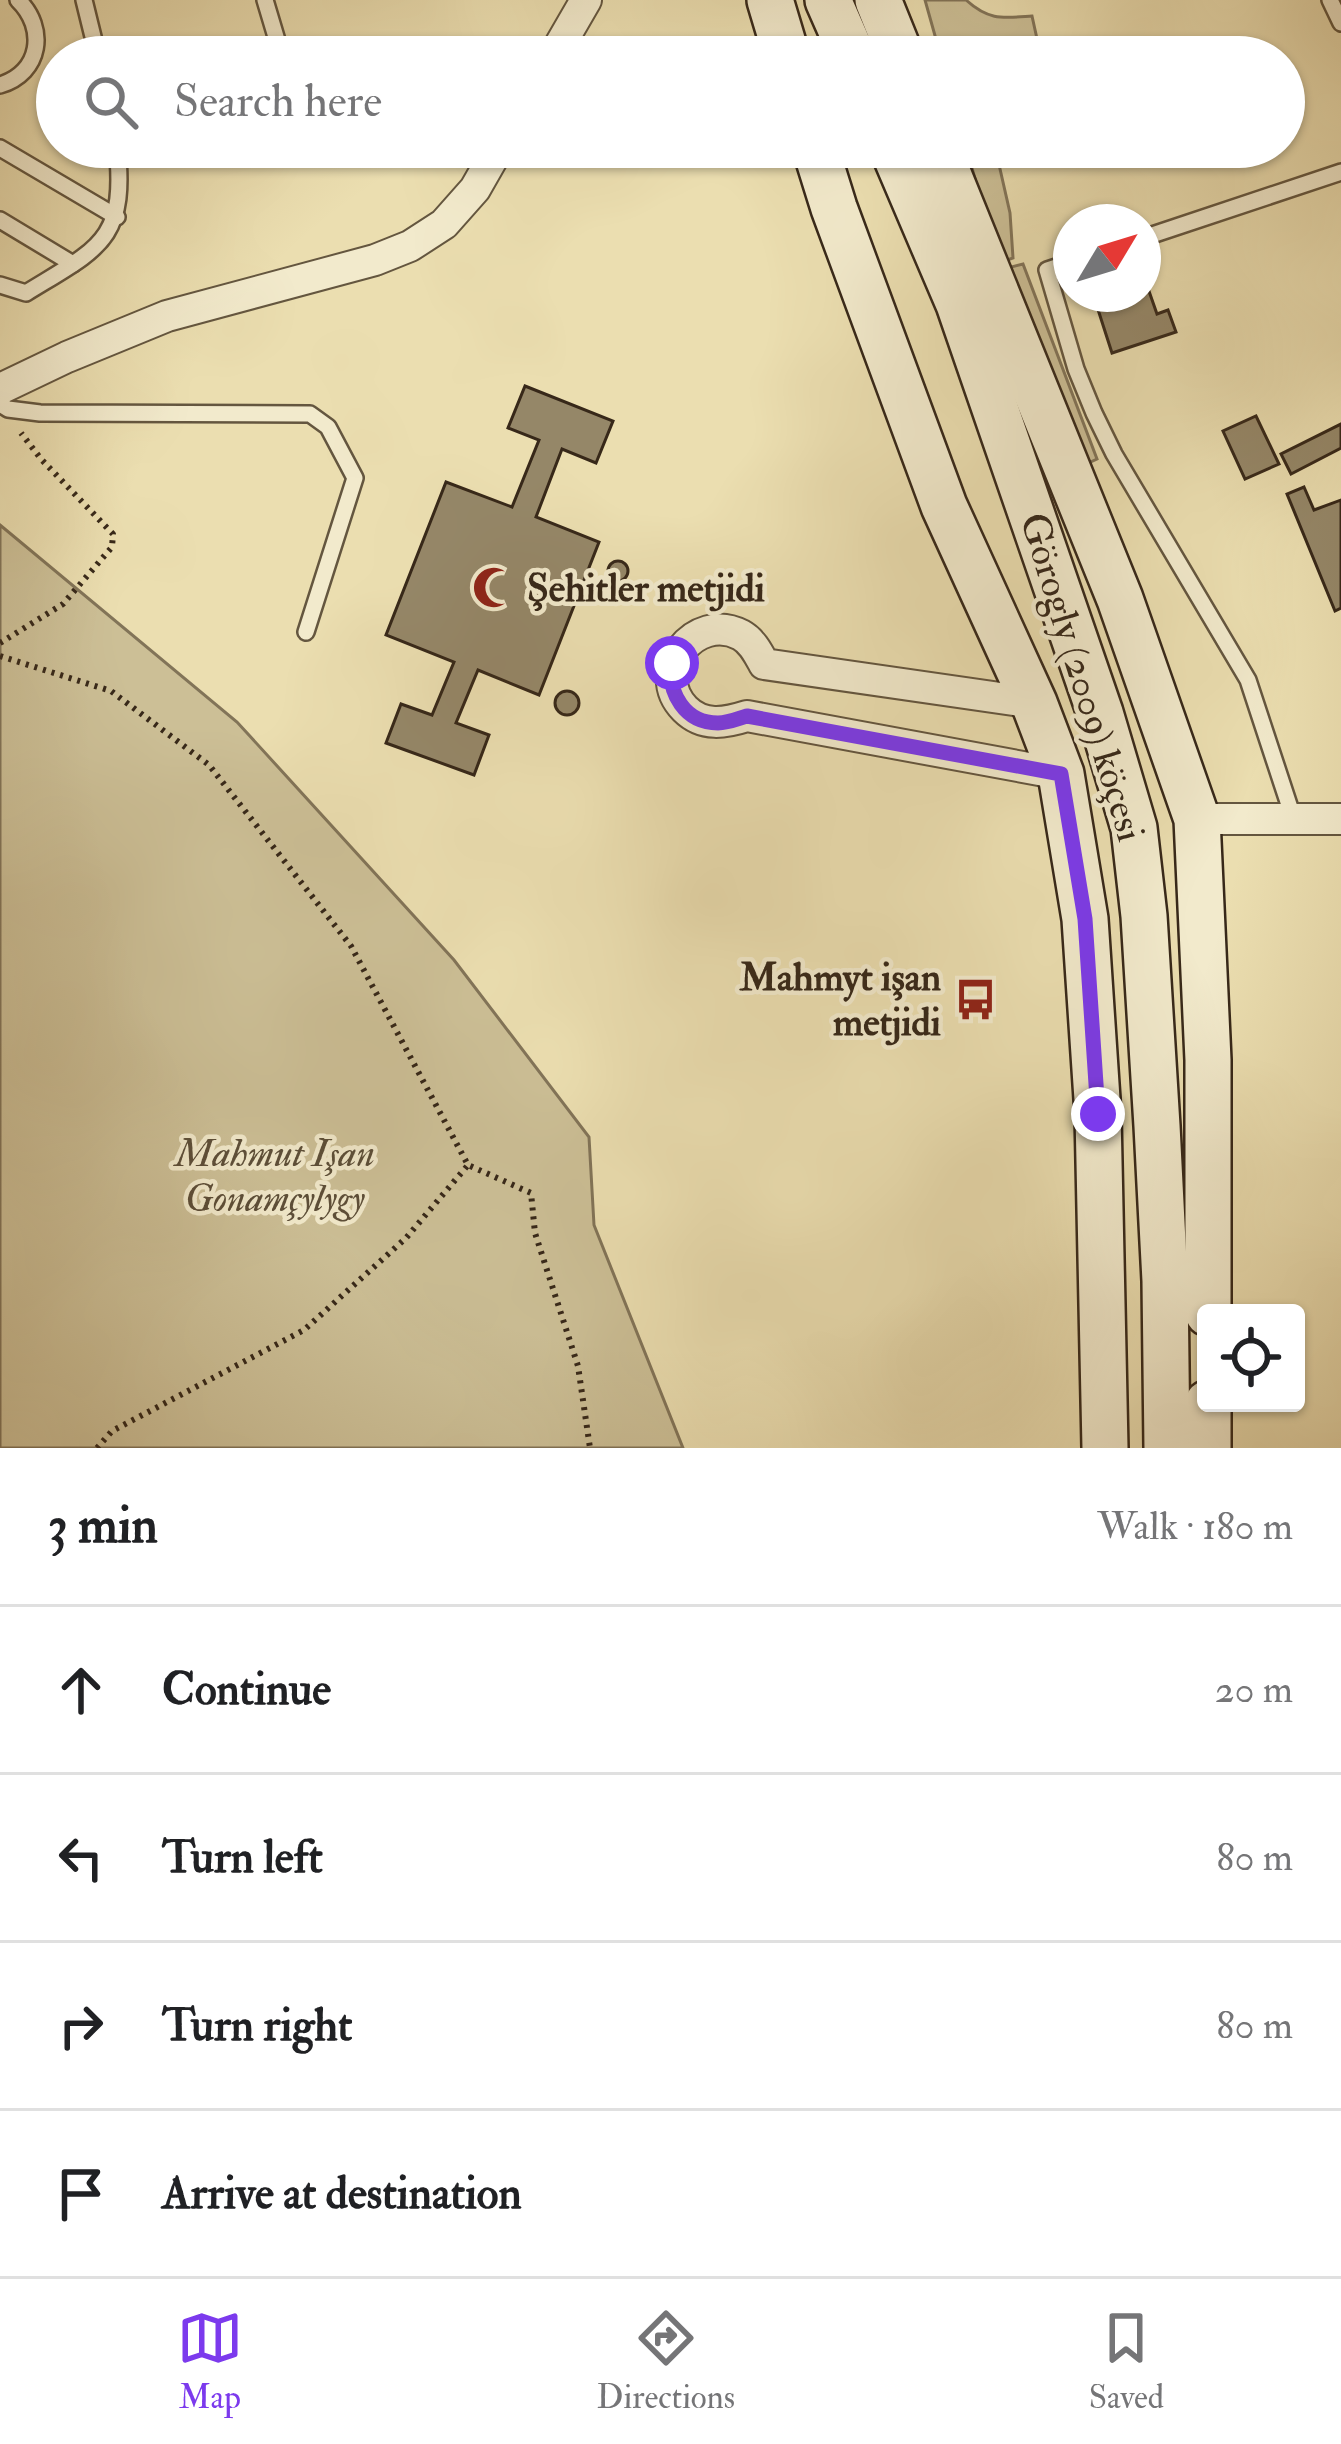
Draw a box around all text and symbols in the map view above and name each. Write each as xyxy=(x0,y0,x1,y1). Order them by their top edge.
search box xyxy=(36,36,1305,168)
icon: search xyxy=(78,69,144,135)
text: Search here xyxy=(174,74,382,130)
north arrow xyxy=(1053,204,1161,312)
street label: Görogly (2009) köçesi xyxy=(1009,507,1155,847)
place label: Şehitler metjidi xyxy=(527,564,766,613)
mosque icon: Şehitler metjidi xyxy=(470,565,516,611)
route start xyxy=(645,636,699,690)
place label: Mahmyt işan metjidi xyxy=(738,953,942,1047)
bus stop icon: Mahmyt işan metjidi xyxy=(952,976,998,1022)
route end xyxy=(1071,1087,1125,1141)
park label: Mahmut Işan Gonamçylygy xyxy=(173,1129,375,1223)
map controls xyxy=(1197,1304,1305,1412)
button: locate xyxy=(1197,1304,1305,1412)
text: 3 min xyxy=(48,1494,158,1558)
text: Walk · 180 m xyxy=(1097,1502,1293,1551)
icon: ahead xyxy=(48,1657,114,1723)
text: Continue xyxy=(162,1662,331,1718)
text: 20 m xyxy=(1215,1665,1293,1714)
icon: left xyxy=(48,1825,114,1891)
text: Turn left xyxy=(162,1830,323,1886)
text: 80 m xyxy=(1216,1833,1293,1882)
icon: right xyxy=(48,1993,114,2059)
text: Turn right xyxy=(162,1998,352,2054)
text: 80 m xyxy=(1216,2001,1293,2050)
icon: arrive xyxy=(48,2161,114,2227)
text: Arrive at destination xyxy=(162,2166,522,2222)
tab: Map xyxy=(177,2305,243,2418)
tab: Directions xyxy=(597,2305,735,2418)
tab: Saved xyxy=(1089,2305,1164,2418)

